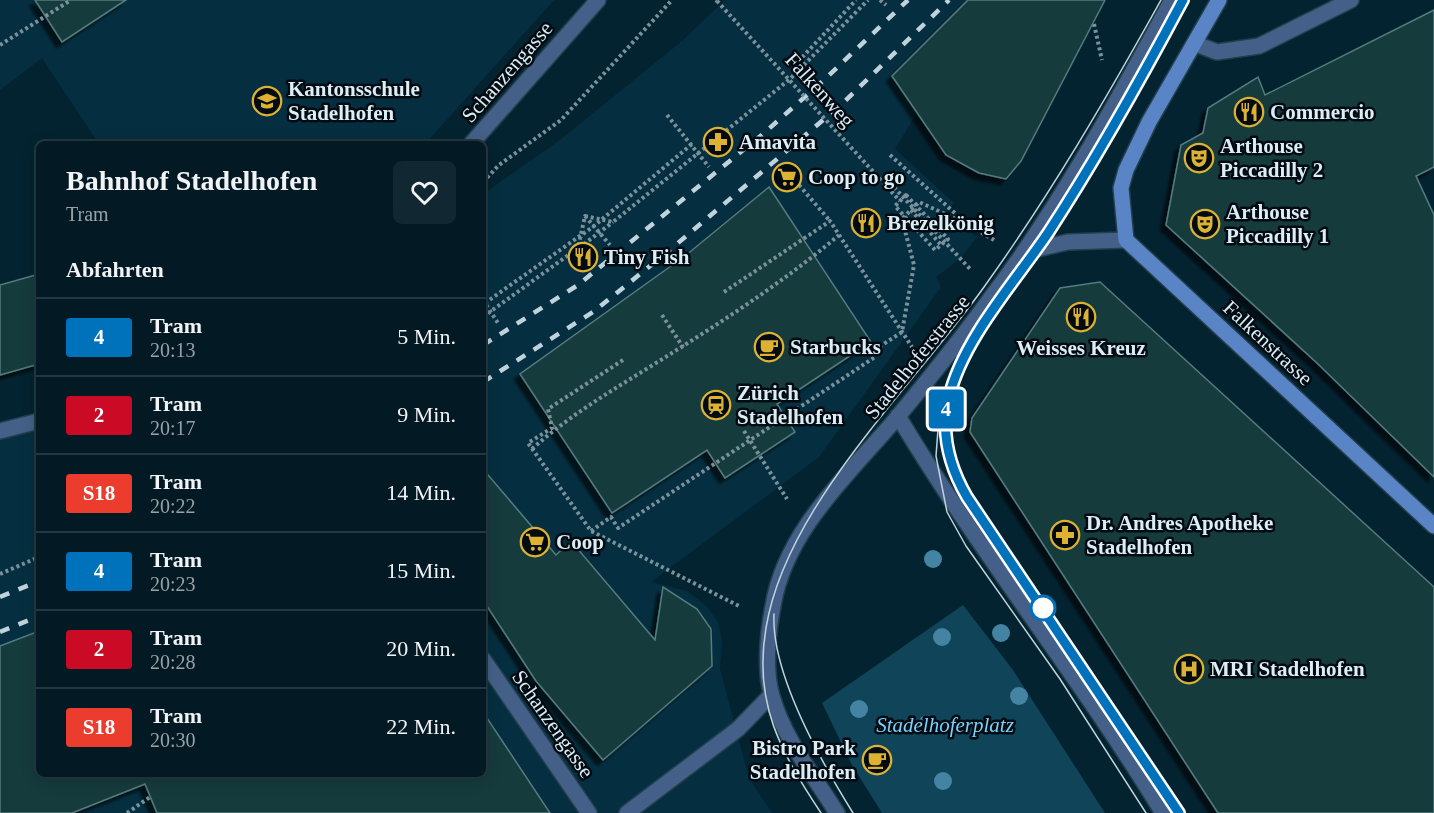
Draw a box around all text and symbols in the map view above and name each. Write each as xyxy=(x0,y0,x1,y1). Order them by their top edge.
street label: Schanzengasse xyxy=(457,17,557,127)
street label: Falkenweg xyxy=(780,48,860,133)
place label: Kantonsschule Stadelhofen xyxy=(288,77,420,125)
school or university icon: Kantonsschule Stadelhofen xyxy=(251,85,283,117)
restaurant icon: Commercio xyxy=(1233,96,1265,128)
place label: Commercio xyxy=(1270,100,1375,124)
pharmacy icon: Amavita xyxy=(702,126,734,158)
place label: Amavita xyxy=(739,130,816,154)
place label: Arthouse Piccadilly 2 xyxy=(1220,134,1323,182)
theatre icon: Arthouse Piccadilly 2 xyxy=(1183,142,1215,174)
button: heart xyxy=(393,161,456,224)
supermarket icon: Coop to go xyxy=(771,161,803,193)
text: Bahnhof Stadelhofen xyxy=(66,165,317,196)
place label: Coop to go xyxy=(808,165,905,189)
place label: Arthouse Piccadilly 1 xyxy=(1226,200,1329,248)
text: Tram xyxy=(66,203,109,225)
restaurant icon: Brezelkönig xyxy=(850,207,882,239)
theatre icon: Arthouse Piccadilly 1 xyxy=(1189,208,1221,240)
place label: Brezelkönig xyxy=(887,211,994,235)
restaurant icon: Tiny Fish xyxy=(567,241,599,273)
place label: Tiny Fish xyxy=(604,245,690,269)
text: Abfahrten xyxy=(66,257,164,282)
street label: Stadelhoferstrasse xyxy=(860,290,974,424)
street label: Falkenstrasse xyxy=(1218,296,1318,390)
restaurant icon: Weisses Kreuz xyxy=(1065,301,1097,333)
text: Tram xyxy=(150,313,202,338)
text: 5 Min. xyxy=(397,324,456,349)
text: 4 xyxy=(94,325,104,349)
cafe icon: Starbucks xyxy=(753,331,785,363)
place label: Starbucks xyxy=(790,335,881,359)
place label: Weisses Kreuz xyxy=(1016,336,1146,360)
text: 20:13 xyxy=(150,339,196,361)
place label: Zürich Stadelhofen xyxy=(737,381,844,429)
station icon: Zürich Stadelhofen xyxy=(700,389,732,421)
line badge: 4 xyxy=(926,390,966,428)
text: Tram xyxy=(150,391,202,416)
text: 4 xyxy=(941,397,951,421)
text: 9 Min. xyxy=(397,402,456,427)
text: 2 xyxy=(94,403,104,427)
text: 20:17 xyxy=(150,417,196,439)
text: Tram xyxy=(150,469,202,494)
text: 14 Min. xyxy=(386,480,456,505)
text: S18 xyxy=(83,481,115,505)
text: 20:22 xyxy=(150,495,196,517)
place label: Dr. Andres Apotheke Stadelhofen xyxy=(1086,511,1273,559)
pharmacy icon: Dr. Andres Apotheke Stadelhofen xyxy=(1049,519,1081,551)
supermarket icon: Coop xyxy=(519,526,551,558)
place label: Coop xyxy=(556,530,604,554)
text: Tram xyxy=(150,547,202,572)
text: 15 Min. xyxy=(386,558,456,583)
text: 4 xyxy=(94,559,104,583)
text: 20:23 xyxy=(150,573,196,595)
unlabelled marker xyxy=(1030,595,1056,621)
text: Tram xyxy=(150,625,202,650)
text: 20 Min. xyxy=(386,636,456,661)
text: 2 xyxy=(94,637,104,661)
text: 20:28 xyxy=(150,651,196,673)
hospital icon: MRI Stadelhofen xyxy=(1173,653,1205,685)
place label: MRI Stadelhofen xyxy=(1210,657,1365,681)
street label: Schanzengasse xyxy=(507,666,599,782)
text: Tram xyxy=(150,703,202,728)
park label: Stadelhoferplatz xyxy=(876,713,1014,737)
text: 22 Min. xyxy=(386,714,456,739)
text: S18 xyxy=(83,715,115,739)
text: 20:30 xyxy=(150,729,196,751)
place label: Bistro Park Stadelhofen xyxy=(750,736,856,784)
cafe icon: Bistro Park Stadelhofen xyxy=(861,744,893,776)

